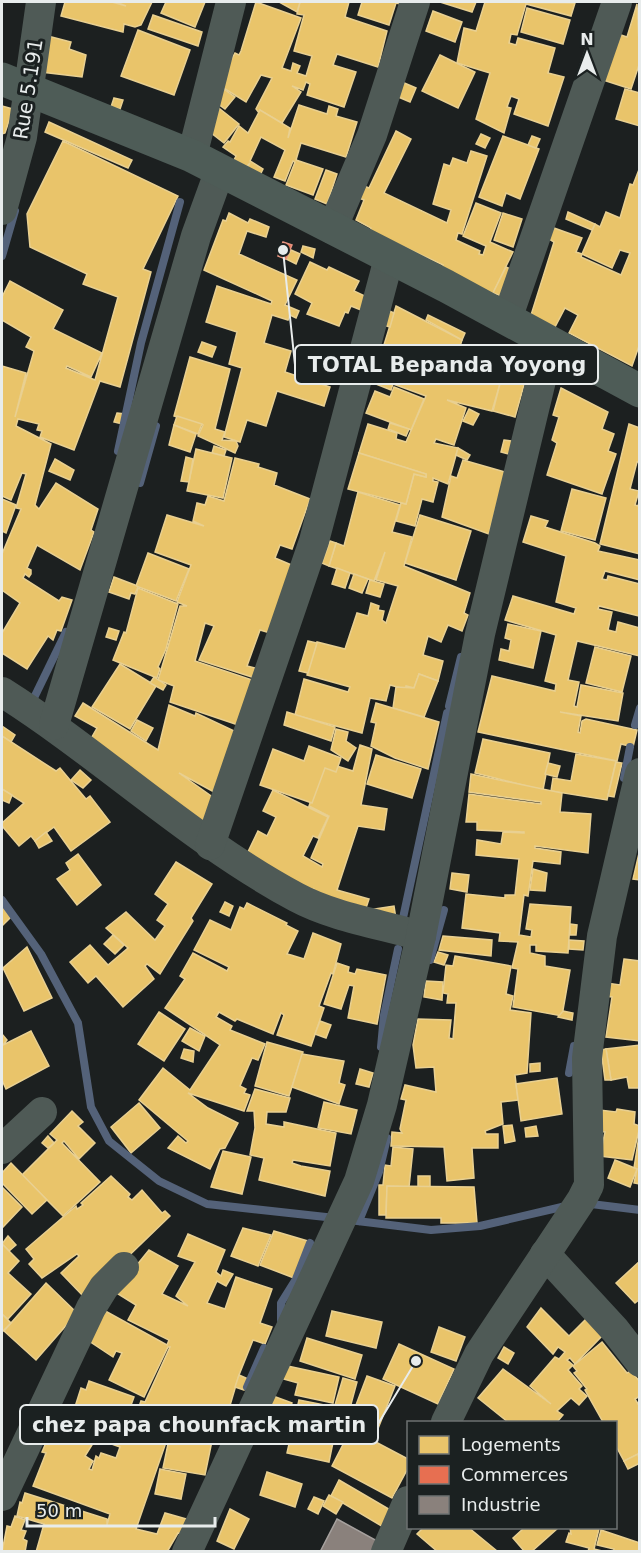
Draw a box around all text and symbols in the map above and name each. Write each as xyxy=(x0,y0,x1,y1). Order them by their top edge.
north arrow xyxy=(557,24,617,84)
text: N xyxy=(580,30,594,49)
street label: Rue 5.191 xyxy=(8,37,48,141)
callout: TOTAL Bepanda Yoyong xyxy=(295,345,598,384)
text: TOTAL Bepanda Yoyong xyxy=(308,353,586,377)
callout: chez papa chounfack martin xyxy=(20,1405,378,1444)
text: chez papa chounfack martin xyxy=(32,1413,366,1437)
legend xyxy=(407,1421,617,1529)
text: Logements xyxy=(461,1434,561,1455)
text: Commerces xyxy=(461,1464,568,1485)
scale bar xyxy=(27,1490,214,1528)
text: Industrie xyxy=(461,1494,540,1515)
text: 50 m xyxy=(36,1500,82,1521)

